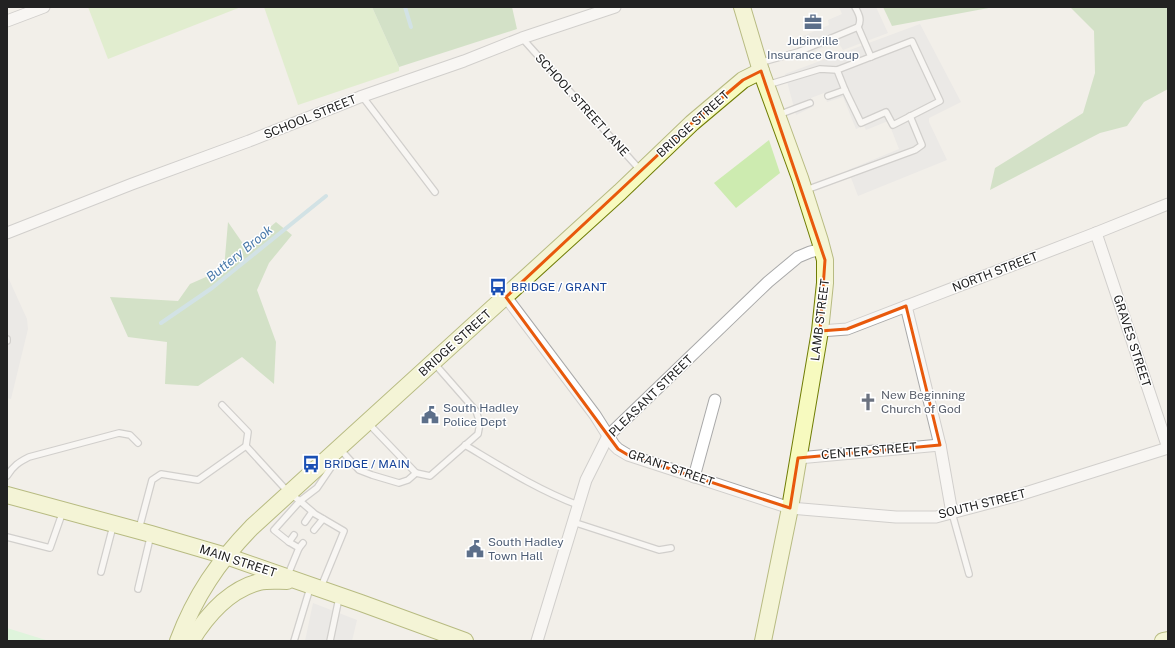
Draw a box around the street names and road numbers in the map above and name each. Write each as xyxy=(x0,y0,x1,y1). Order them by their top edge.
street label: SCHOOL STREET LANE xyxy=(532,51,632,159)
street label: BRIDGE STREET xyxy=(654,88,732,160)
street label: SCHOOL STREET xyxy=(262,92,358,142)
street label: NORTH STREET xyxy=(950,249,1040,295)
street label: LAMB STREET xyxy=(808,278,832,362)
street label: GRAVES STREET xyxy=(1111,293,1153,389)
street label: BRIDGE STREET xyxy=(416,307,494,379)
street label: PLEASANT STREET xyxy=(606,352,696,440)
street label: CENTER STREET xyxy=(821,440,917,462)
street label: GRANT STREET xyxy=(626,447,716,489)
street label: SOUTH STREET xyxy=(937,486,1027,522)
street label: MAIN STREET xyxy=(198,542,278,580)

